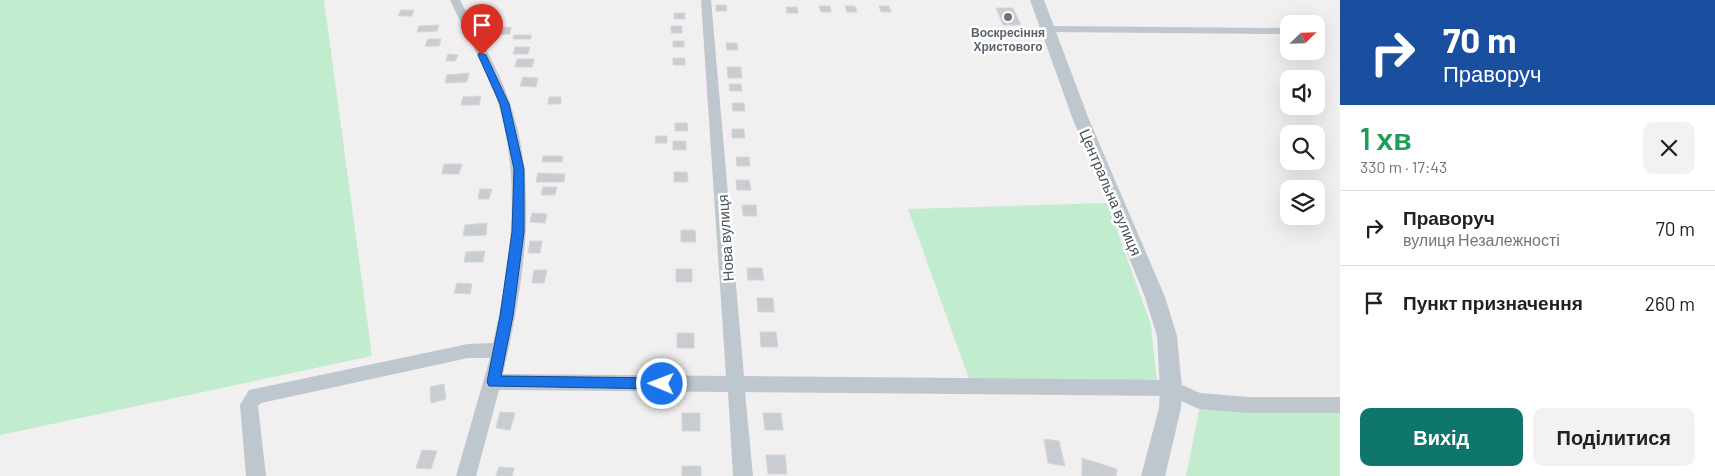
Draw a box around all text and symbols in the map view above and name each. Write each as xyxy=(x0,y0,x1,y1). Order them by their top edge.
pin xyxy=(461,4,503,55)
icon: arrive xyxy=(468,11,496,39)
marker: Воскресіння Христового xyxy=(1002,11,1014,23)
north arrow xyxy=(1280,15,1325,60)
map controls xyxy=(1280,15,1325,225)
text: 70 m xyxy=(1443,18,1517,60)
icon: right xyxy=(1360,20,1425,85)
place label: Воскресіння Христового xyxy=(971,25,1045,54)
text: Праворуч xyxy=(1443,60,1541,86)
button: sound xyxy=(1280,70,1325,115)
text: 1 хв xyxy=(1360,120,1412,156)
button: close xyxy=(1643,122,1695,174)
button: search xyxy=(1280,125,1325,170)
street label: Центральна вулиця xyxy=(1076,126,1146,258)
text: 330 m · 17:43 xyxy=(1360,157,1447,176)
button: layers xyxy=(1280,180,1325,225)
street label: Нова вулиця xyxy=(713,194,737,282)
text: Праворуч xyxy=(1403,206,1495,229)
icon: right xyxy=(1360,214,1388,242)
text: 70 m xyxy=(1656,217,1695,240)
text: вулиця Незалежності xyxy=(1403,230,1560,249)
icon: arrive xyxy=(1360,289,1388,317)
text: Пункт призначення xyxy=(1403,291,1583,314)
text: 260 m xyxy=(1645,292,1695,315)
position arrow xyxy=(635,357,687,409)
button: Вихід xyxy=(1360,408,1523,466)
button: Поділитися xyxy=(1533,408,1695,466)

